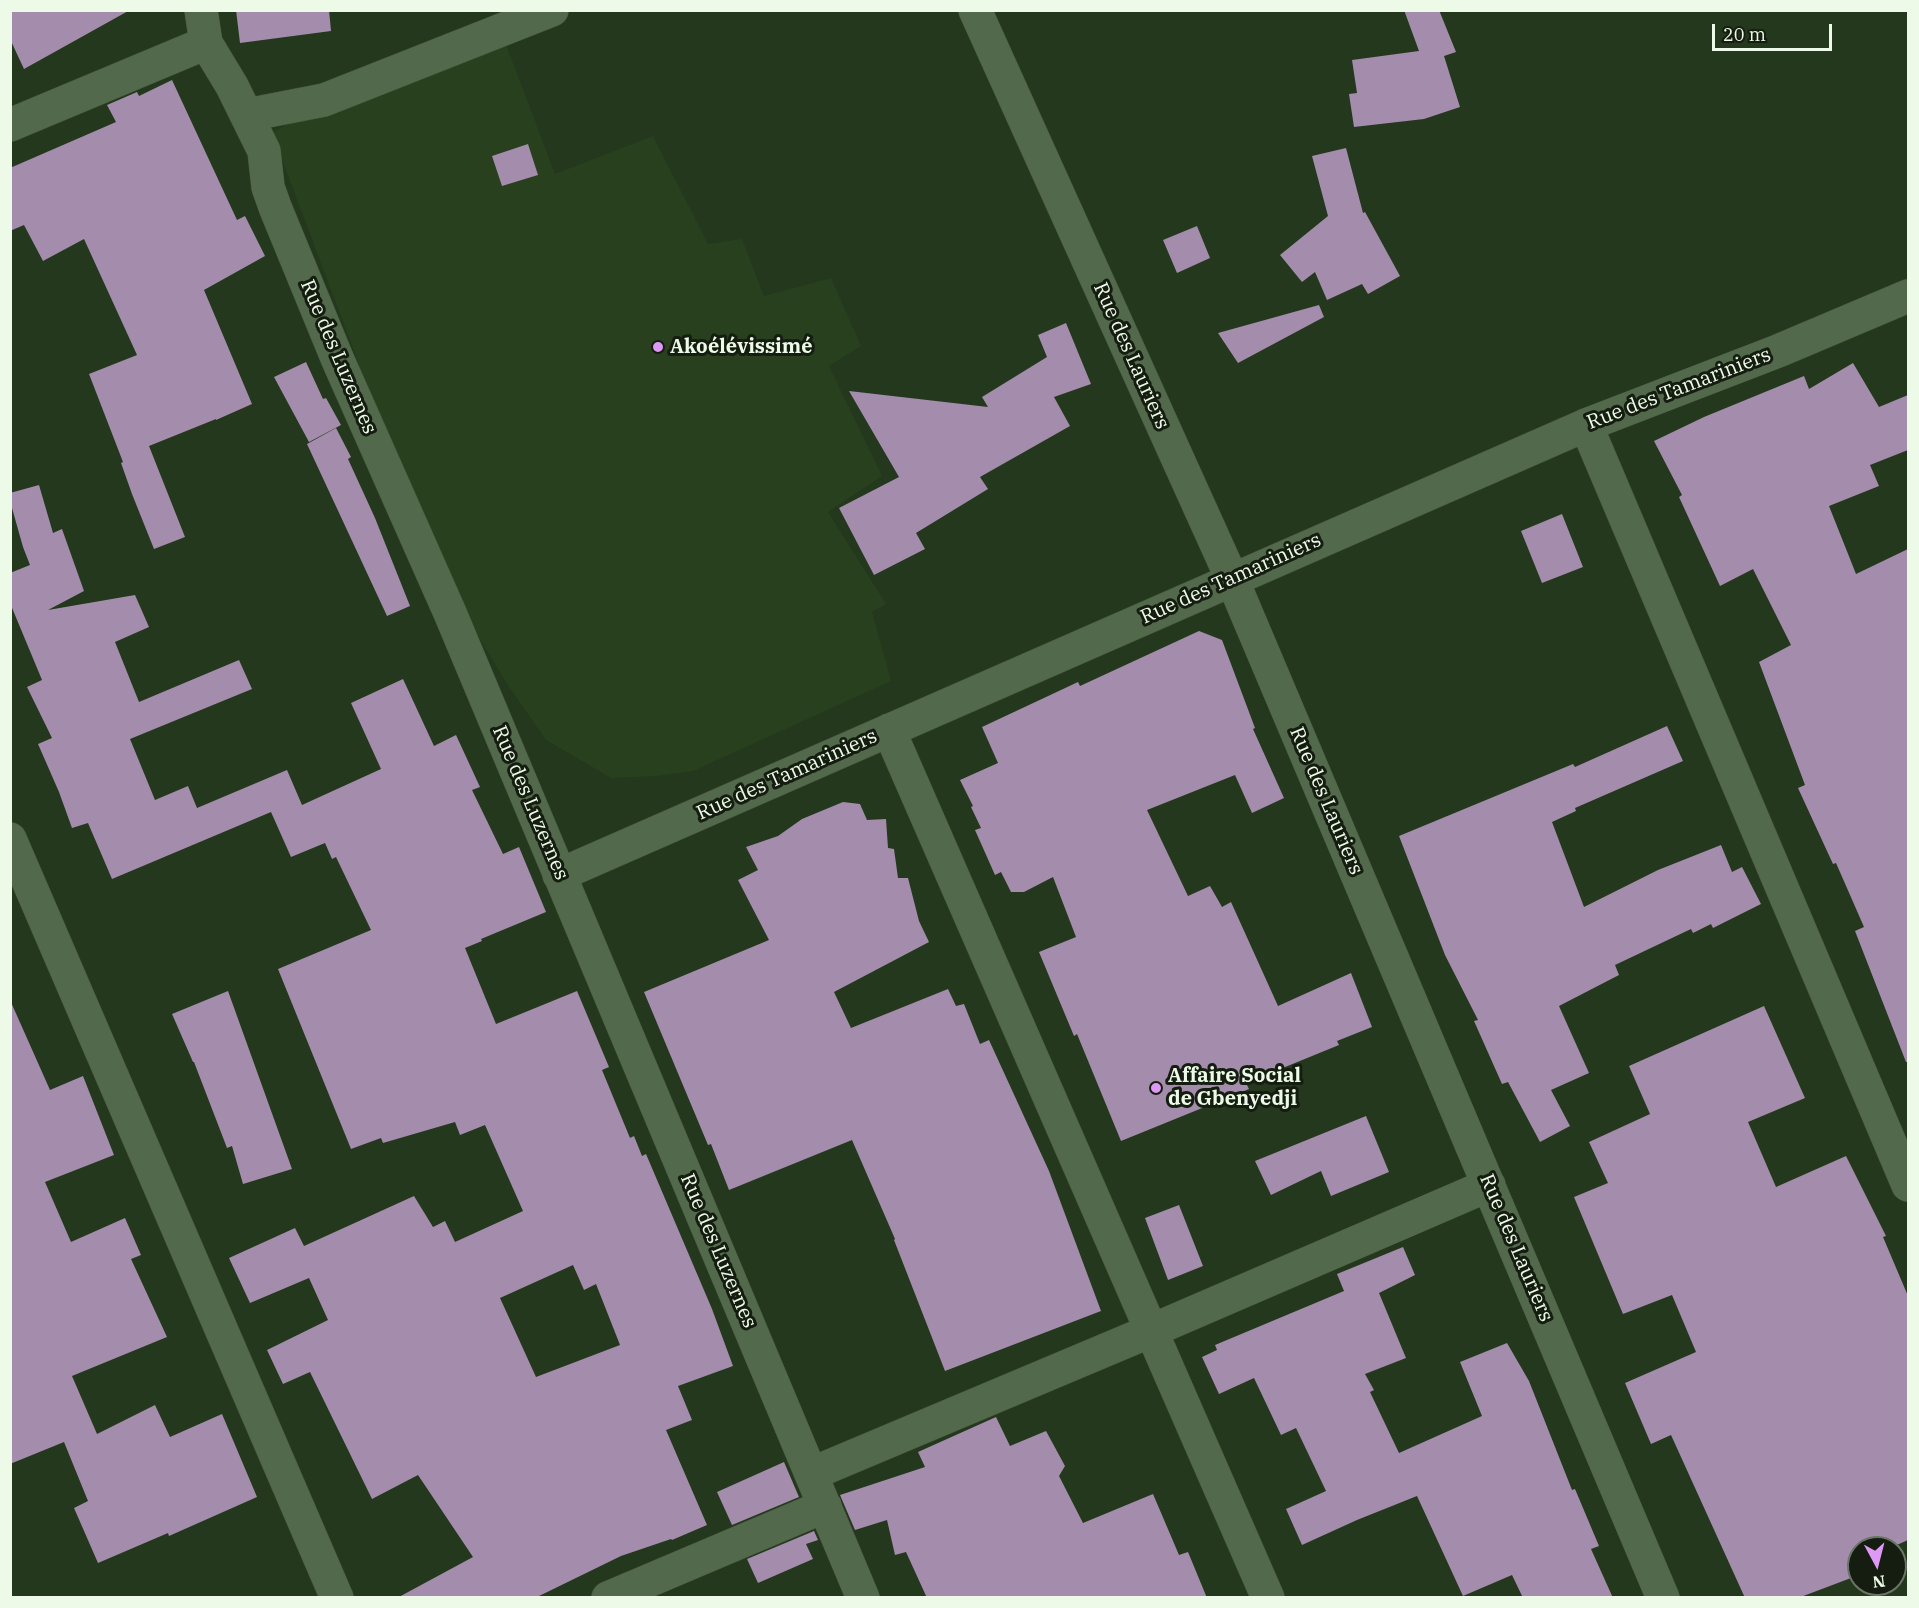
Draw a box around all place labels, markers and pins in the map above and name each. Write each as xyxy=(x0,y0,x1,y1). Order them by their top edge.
place label: Akoélévissimé xyxy=(670,335,812,359)
marker: Akoélévissimé xyxy=(651,340,665,354)
place label: Affaire Social de Gbenyedji xyxy=(1168,1064,1301,1111)
marker: Affaire Social de Gbenyedji xyxy=(1149,1081,1163,1095)

